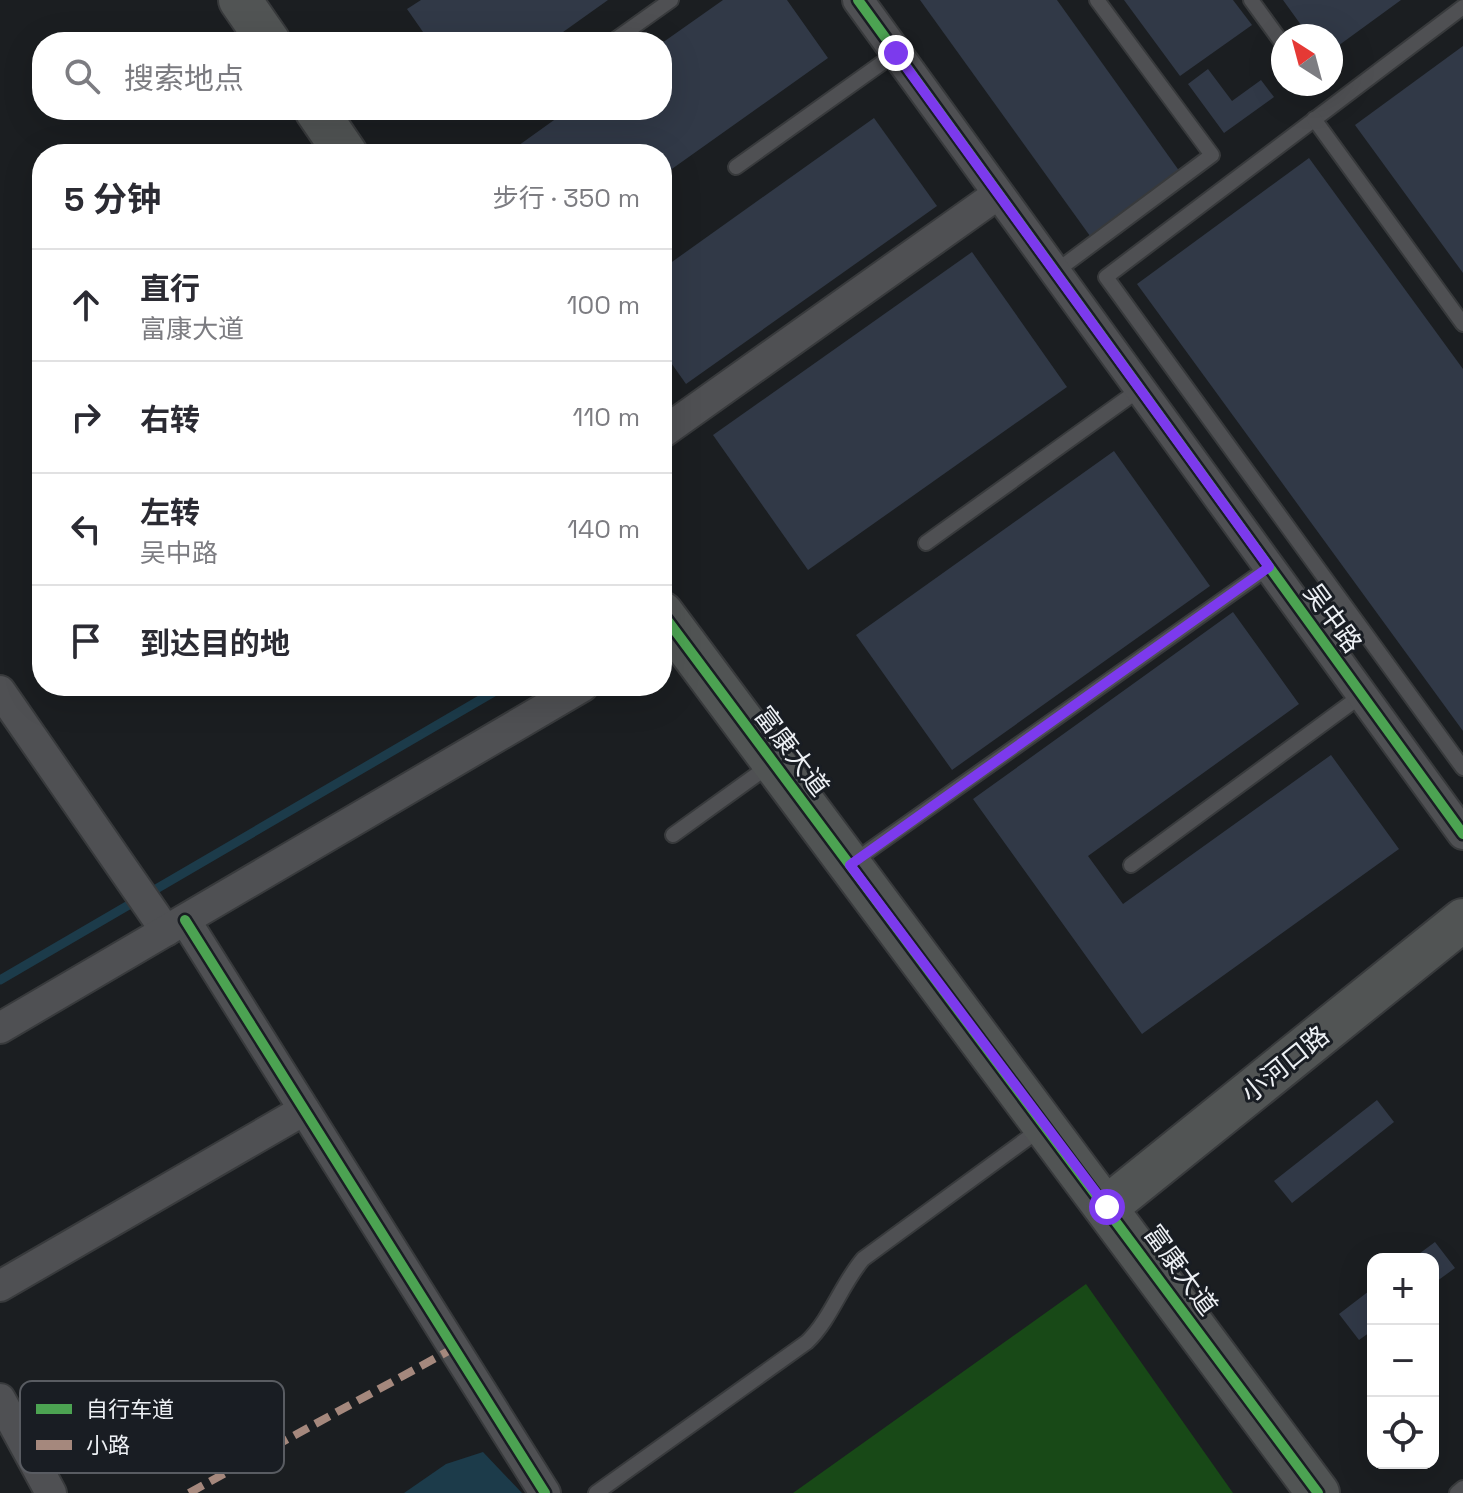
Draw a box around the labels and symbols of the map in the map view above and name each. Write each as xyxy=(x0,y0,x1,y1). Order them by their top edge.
north arrow xyxy=(1271,24,1343,96)
route end xyxy=(878,35,914,71)
street label: 吴中路 xyxy=(1296,576,1370,660)
street label: 富康大道 xyxy=(747,699,837,803)
street label: 小河口路 xyxy=(1234,1018,1336,1110)
route start xyxy=(1089,1189,1125,1225)
street label: 富康大道 xyxy=(1137,1218,1225,1322)
legend xyxy=(20,1381,284,1473)
text: 自行车道 xyxy=(86,1395,174,1423)
text: 小路 xyxy=(86,1431,130,1459)

